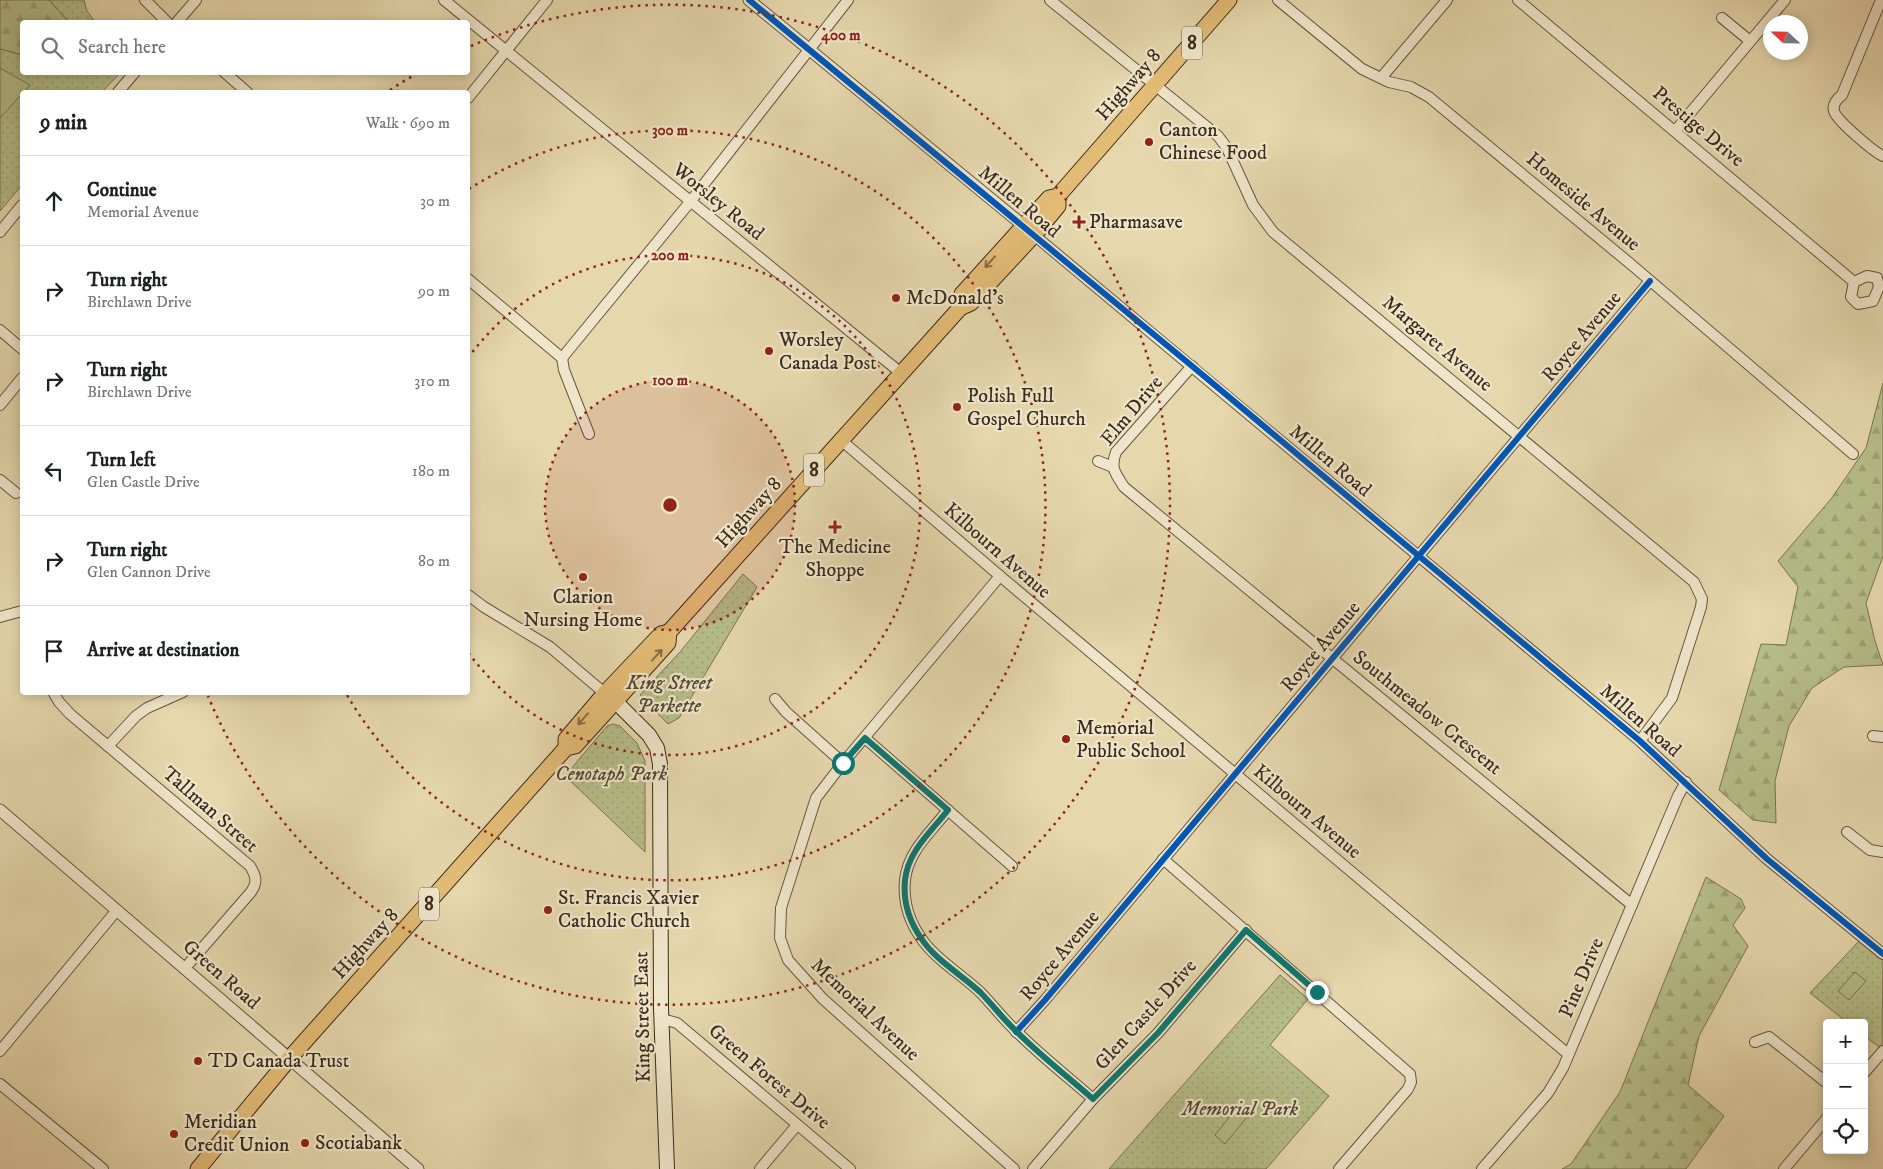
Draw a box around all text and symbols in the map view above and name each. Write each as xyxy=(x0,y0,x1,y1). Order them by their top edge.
north arrow xyxy=(1763,15,1808,60)
search box xyxy=(20,20,470,75)
text: 400 m xyxy=(820,26,861,45)
road number: 8 xyxy=(1182,26,1202,59)
icon: search xyxy=(38,34,66,62)
text: Search here xyxy=(78,36,166,59)
street label: Highway 8 xyxy=(1091,44,1167,126)
street label: Prestige Drive xyxy=(1647,81,1749,173)
text: 9 min xyxy=(40,110,87,136)
text: Walk · 690 m xyxy=(366,113,450,133)
place label: Canton Chinese Food xyxy=(1159,118,1267,166)
text: 300 m xyxy=(652,121,689,140)
marker: Canton Chinese Food xyxy=(1143,136,1155,148)
street label: Homeside Avenue xyxy=(1521,147,1645,257)
street label: Worsley Road xyxy=(666,157,769,247)
street label: Millen Road xyxy=(973,160,1065,244)
text: Continue xyxy=(87,179,157,202)
icon: ahead xyxy=(40,187,68,215)
text: 30 m xyxy=(420,191,450,211)
text: Memorial Avenue xyxy=(87,202,199,222)
place label: Pharmasave xyxy=(1089,210,1183,235)
marker: Pharmasave xyxy=(1073,216,1085,228)
text: 200 m xyxy=(651,246,690,265)
one-way arrow xyxy=(984,255,996,268)
text: Turn right xyxy=(87,269,167,292)
icon: right xyxy=(40,277,68,305)
text: 90 m xyxy=(418,281,450,301)
place label: McDonald's xyxy=(906,286,1004,311)
street label: Royce Avenue xyxy=(1537,286,1627,388)
street label: Margaret Avenue xyxy=(1377,291,1497,397)
text: Birchlawn Drive xyxy=(87,292,192,312)
marker: McDonald's xyxy=(890,292,902,304)
place label: Worsley Canada Post xyxy=(778,328,877,376)
marker: Worsley Canada Post xyxy=(763,345,775,357)
text: Turn right xyxy=(87,359,167,382)
icon: right xyxy=(40,367,68,395)
text: 310 m xyxy=(414,371,450,391)
text: 100 m xyxy=(652,371,689,390)
street label: Elm Drive xyxy=(1095,371,1169,451)
text: Birchlawn Drive xyxy=(87,382,192,402)
place label: Polish Full Gospel Church xyxy=(967,384,1086,432)
marker: Polish Full Gospel Church xyxy=(951,401,963,413)
street label: Millen Road xyxy=(1284,419,1376,503)
text: Turn left xyxy=(87,449,156,472)
road number: 8 xyxy=(804,454,824,486)
icon: left xyxy=(40,457,68,485)
text: 180 m xyxy=(412,461,450,481)
text: Glen Castle Drive xyxy=(87,472,200,492)
street label: Highway 8 xyxy=(711,472,787,554)
centre of rings xyxy=(661,496,679,514)
street label: Kilbourn Avenue xyxy=(938,498,1056,604)
marker: The Medicine Shoppe xyxy=(829,521,841,533)
place label: The Medicine Shoppe xyxy=(779,535,891,583)
text: Turn right xyxy=(87,539,167,562)
icon: right xyxy=(40,547,68,575)
text: 80 m xyxy=(418,551,450,571)
text: Glen Cannon Drive xyxy=(87,562,211,582)
marker: Clarion Nursing Home xyxy=(577,571,589,583)
place label: Clarion Nursing Home xyxy=(524,585,642,633)
street label: Royce Avenue xyxy=(1276,596,1366,698)
icon: arrive xyxy=(40,637,68,665)
text: Arrive at destination xyxy=(87,639,239,662)
street label: Southmeadow Crescent xyxy=(1347,645,1507,781)
one-way arrow xyxy=(651,649,662,662)
park label: King Street Parkette xyxy=(625,671,714,719)
street label: Millen Road xyxy=(1594,679,1686,763)
one-way arrow xyxy=(578,712,589,725)
place label: Memorial Public School xyxy=(1076,716,1186,764)
marker: Memorial Public School xyxy=(1060,733,1072,745)
route start xyxy=(832,752,855,775)
street label: Kilbourn Avenue xyxy=(1248,759,1366,865)
street label: Tallman Street xyxy=(157,761,263,859)
park label: Cenotaph Park xyxy=(555,762,668,787)
place label: St. Francis Xavier Catholic Church xyxy=(558,886,699,934)
road number: 8 xyxy=(419,888,439,921)
street label: Highway 8 xyxy=(328,903,404,985)
marker: St. Francis Xavier Catholic Church xyxy=(542,904,554,916)
street label: Royce Avenue xyxy=(1015,905,1105,1007)
street label: Pine Drive xyxy=(1554,934,1610,1022)
street label: Green Road xyxy=(177,935,265,1015)
street label: King Street East xyxy=(629,951,657,1083)
street label: Memorial Avenue xyxy=(805,953,925,1067)
street label: Glen Castle Drive xyxy=(1090,954,1202,1076)
route end xyxy=(1306,981,1329,1004)
street label: Green Forest Drive xyxy=(703,1019,835,1135)
map controls xyxy=(1823,1019,1868,1154)
button: + xyxy=(1823,1019,1868,1064)
place label: TD Canada Trust xyxy=(208,1049,349,1074)
marker: TD Canada Trust xyxy=(192,1055,204,1067)
button: − xyxy=(1823,1064,1868,1109)
park label: Memorial Park xyxy=(1180,1097,1299,1122)
button: locate xyxy=(1823,1109,1868,1154)
place label: Meridian Credit Union xyxy=(184,1110,290,1158)
marker: Meridian Credit Union xyxy=(168,1128,180,1140)
place label: Scotiabank xyxy=(315,1131,402,1156)
marker: Scotiabank xyxy=(299,1137,311,1149)

